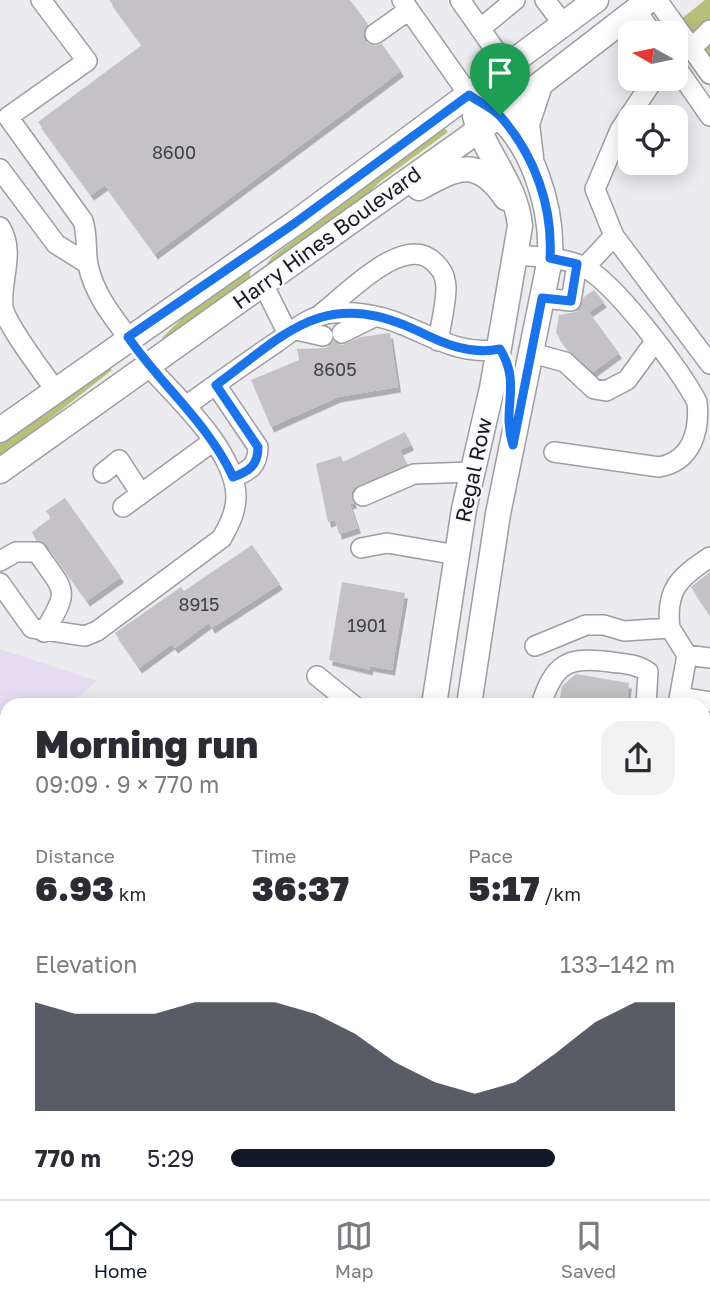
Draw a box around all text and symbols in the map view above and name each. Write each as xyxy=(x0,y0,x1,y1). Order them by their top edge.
north arrow xyxy=(618,21,688,91)
map controls xyxy=(618,21,688,175)
pin xyxy=(470,43,530,115)
icon: arrive xyxy=(481,54,519,92)
button: locate xyxy=(618,105,688,175)
house number: 8600 xyxy=(152,141,196,163)
street label: Harry Hines Boulevard xyxy=(227,160,426,314)
house number: 8605 xyxy=(313,358,357,380)
street label: Regal Row xyxy=(449,415,497,525)
house number: 8915 xyxy=(178,593,220,615)
house number: 1901 xyxy=(347,614,387,636)
text: Morning run xyxy=(35,721,258,766)
button: share xyxy=(601,721,675,795)
text: 09:09 · 9 × 770 m xyxy=(35,770,219,798)
text: Distance xyxy=(35,844,115,867)
text: Time xyxy=(252,844,296,867)
text: Pace xyxy=(468,844,513,867)
text: 6.93 xyxy=(35,867,114,909)
text: 36:37 xyxy=(252,867,349,909)
text: 5:17 xyxy=(468,867,540,909)
text: km xyxy=(114,882,146,905)
text: /km xyxy=(540,882,581,905)
text: Elevation xyxy=(35,950,137,978)
text: 133–142 m xyxy=(560,950,675,978)
text: 770 m xyxy=(35,1144,101,1172)
text: 5:29 xyxy=(147,1144,195,1172)
tab: Home xyxy=(94,1217,147,1282)
tab: Map xyxy=(335,1217,373,1282)
tab: Saved xyxy=(561,1217,616,1282)

